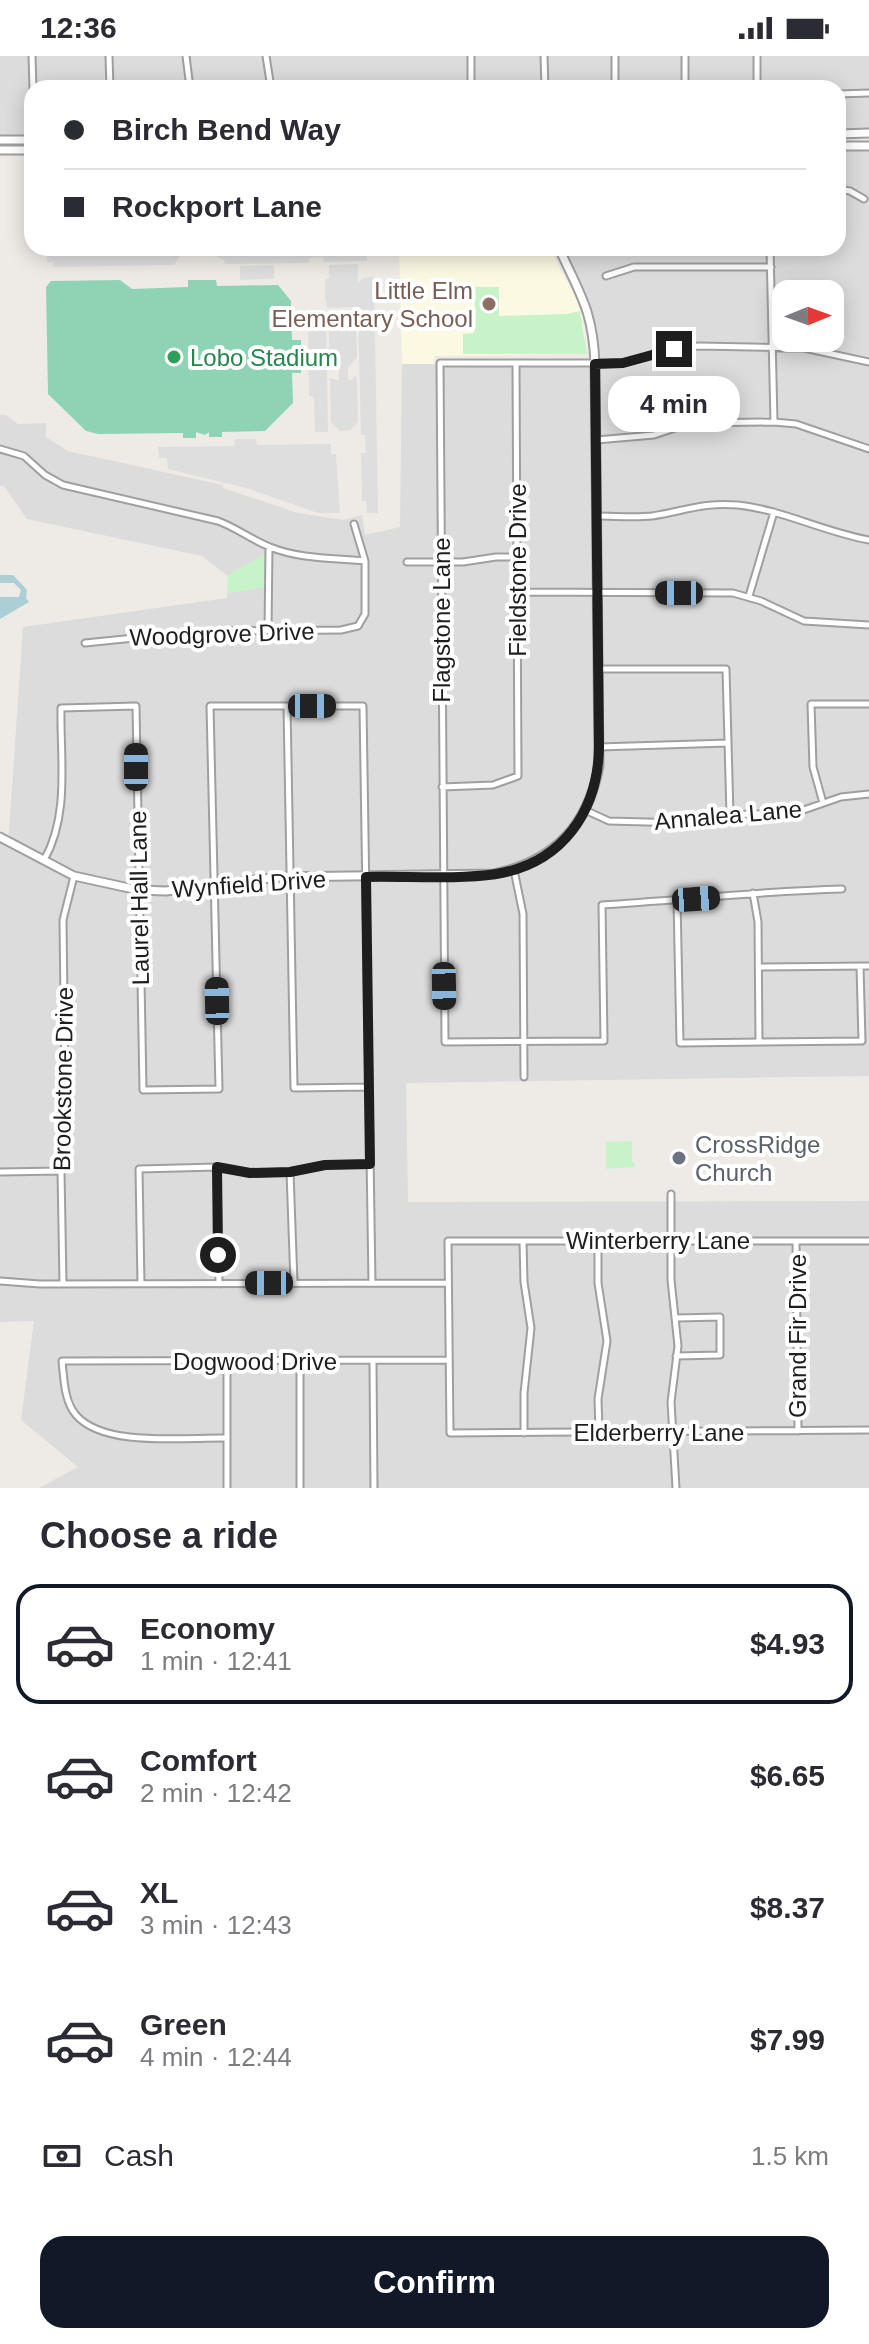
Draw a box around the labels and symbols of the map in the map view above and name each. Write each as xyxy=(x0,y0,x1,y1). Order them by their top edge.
place label: Little Elm Elementary School xyxy=(272,277,473,332)
north arrow xyxy=(772,280,844,352)
marker: Little Elm Elementary School xyxy=(480,295,498,313)
route end xyxy=(656,331,692,367)
place label: Lobo Stadium xyxy=(190,344,338,371)
marker: Lobo Stadium xyxy=(165,348,183,366)
callout: 4 min xyxy=(608,377,740,433)
street label: Fieldstone Drive xyxy=(504,483,531,657)
street label: Flagstone Lane xyxy=(428,537,455,703)
car xyxy=(655,581,703,605)
street label: Woodgrove Drive xyxy=(129,617,315,651)
car xyxy=(288,694,336,718)
car xyxy=(124,743,148,791)
street label: Annalea Lane xyxy=(653,795,803,835)
street label: Laurel Hall Lane xyxy=(124,810,154,986)
street label: Wynfield Drive xyxy=(171,865,327,903)
car xyxy=(671,885,721,913)
car xyxy=(432,962,456,1010)
car xyxy=(205,977,229,1025)
street label: Brookstone Drive xyxy=(48,987,78,1171)
place label: CrossRidge Church xyxy=(695,1131,820,1186)
marker: CrossRidge Church xyxy=(670,1149,688,1167)
street label: Winterberry Lane xyxy=(566,1227,750,1254)
route start xyxy=(200,1237,236,1273)
street label: Grand Fir Drive xyxy=(784,1254,811,1418)
car xyxy=(245,1271,293,1295)
street label: Dogwood Drive xyxy=(173,1348,337,1375)
street label: Elderberry Lane xyxy=(574,1419,744,1446)

